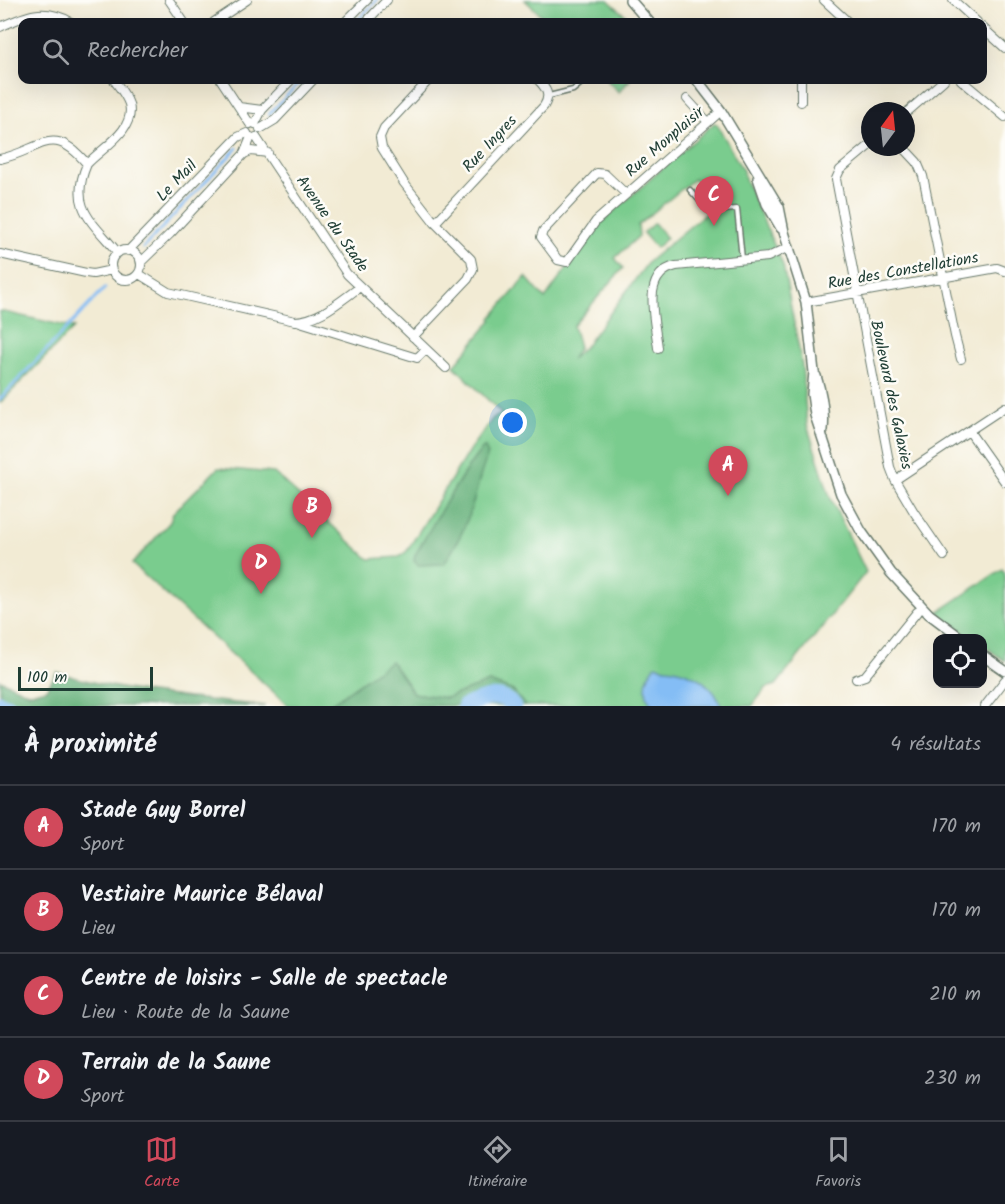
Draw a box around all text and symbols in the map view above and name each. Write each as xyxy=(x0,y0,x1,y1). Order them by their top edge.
search box xyxy=(18,18,987,84)
text: Rechercher xyxy=(87,34,187,69)
icon: search xyxy=(39,35,72,68)
street label: Rue Monplaisir xyxy=(620,99,711,184)
north arrow xyxy=(861,102,915,156)
street label: Rue Ingres xyxy=(457,109,523,179)
street label: Le Mail xyxy=(151,154,203,208)
street label: Avenue du Stade xyxy=(289,171,375,277)
pin: C xyxy=(694,176,734,226)
street label: Rue des Constellations xyxy=(826,245,980,297)
street label: Boulevard des Galaxies xyxy=(863,318,919,472)
your location xyxy=(498,408,527,437)
pin: A xyxy=(708,446,748,496)
pin: B xyxy=(292,488,332,538)
pin: D xyxy=(242,544,280,594)
map controls xyxy=(933,634,987,688)
button: locate xyxy=(933,634,987,688)
scale bar xyxy=(18,664,153,692)
text: 100 m xyxy=(27,665,67,690)
text: À proximité xyxy=(24,724,156,766)
text: 4 résultats xyxy=(890,729,981,761)
text: Stade Guy Borrel xyxy=(81,794,245,829)
text: A xyxy=(37,811,50,843)
text: 170 m xyxy=(932,811,981,843)
text: Sport xyxy=(81,829,125,861)
text: Vestiaire Maurice Bélaval xyxy=(81,878,323,913)
text: B xyxy=(37,895,50,927)
text: 170 m xyxy=(932,895,981,927)
text: Lieu xyxy=(81,913,115,945)
text: Centre de loisirs - Salle de spectacle xyxy=(81,962,448,997)
text: C xyxy=(37,979,50,1011)
text: 210 m xyxy=(929,979,981,1011)
text: Lieu · Route de la Saune xyxy=(81,997,290,1029)
text: Terrain de la Saune xyxy=(81,1046,271,1081)
text: D xyxy=(37,1063,50,1095)
text: 230 m xyxy=(924,1063,981,1095)
text: Sport xyxy=(81,1081,125,1113)
tab: Carte xyxy=(144,1133,180,1194)
tab: Itinéraire xyxy=(468,1133,527,1194)
tab: Favoris xyxy=(815,1133,861,1194)

